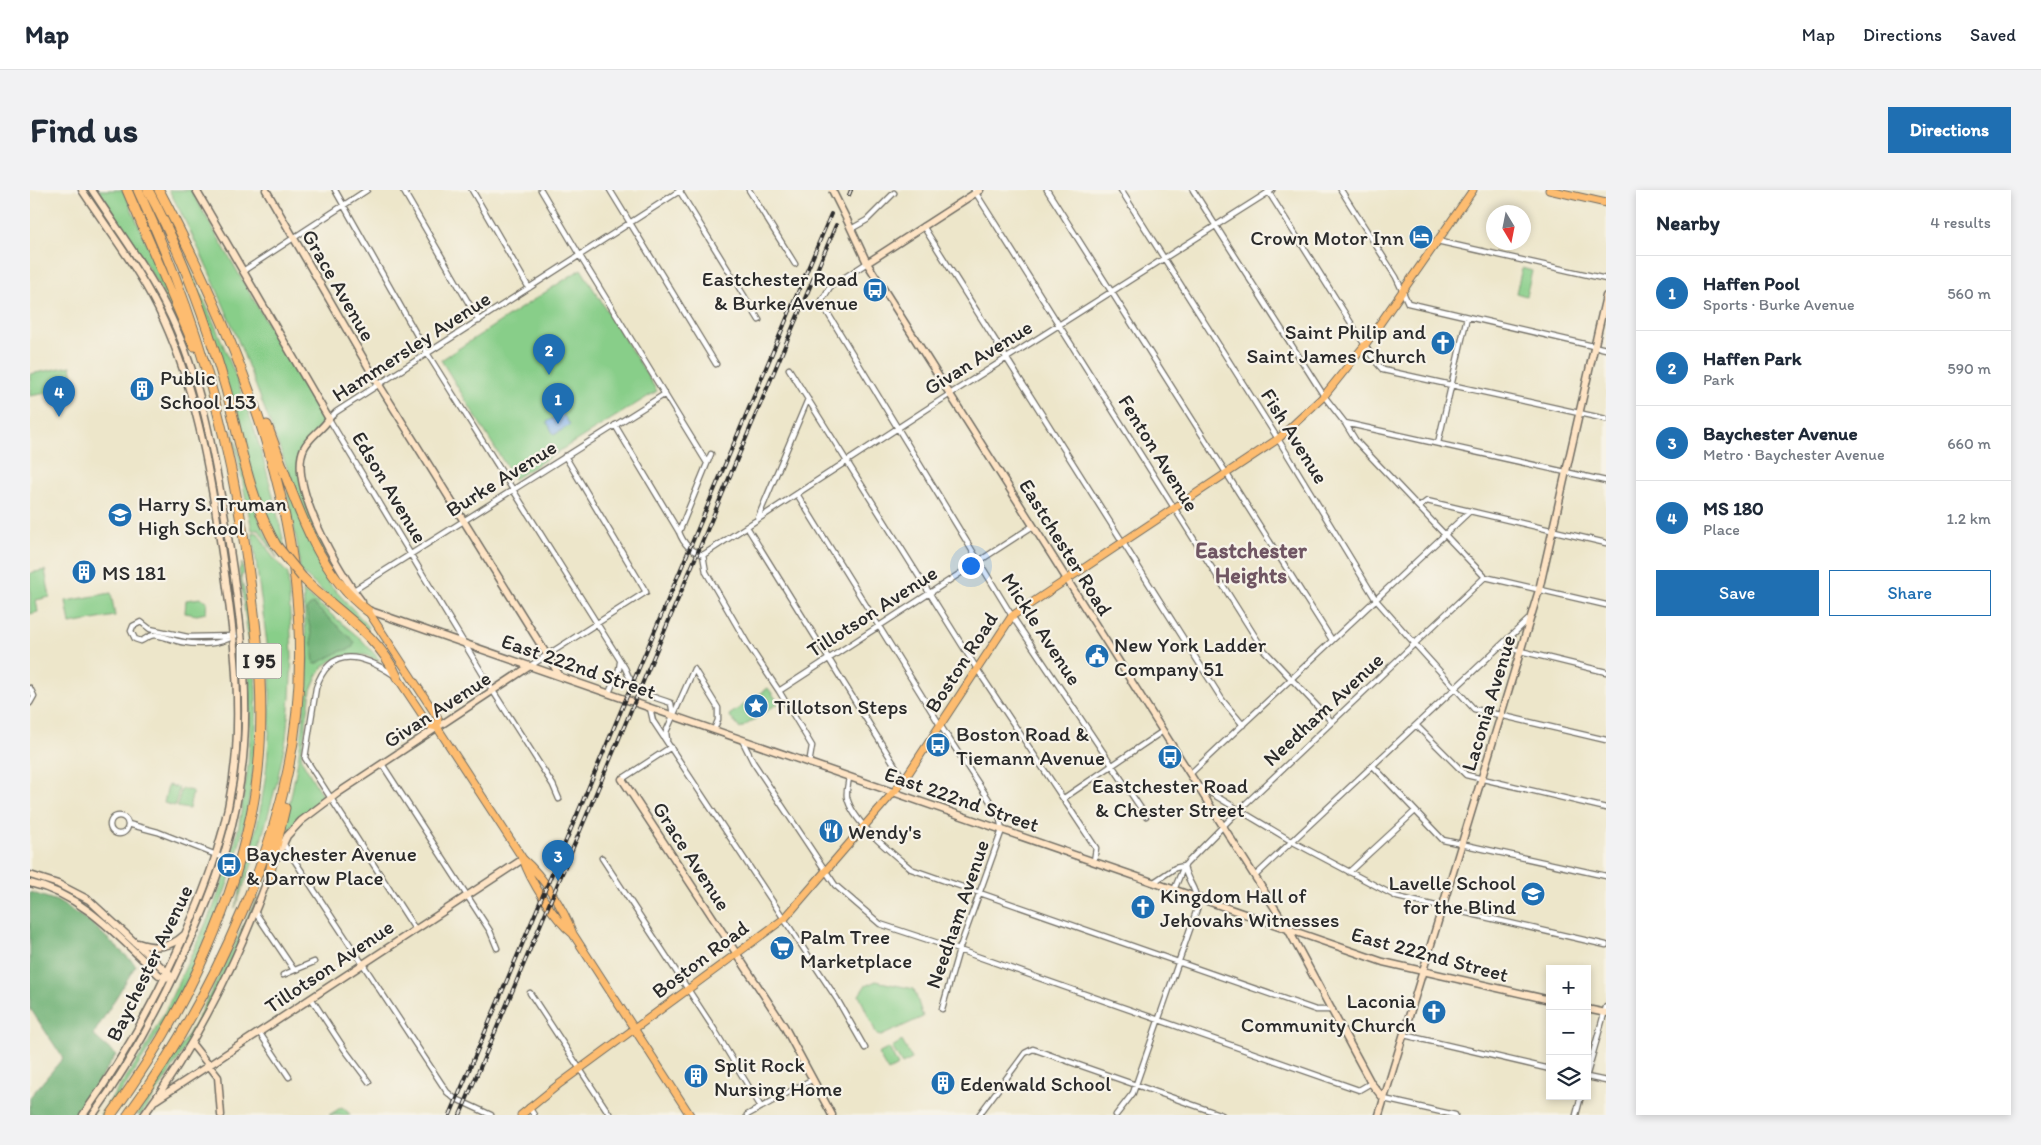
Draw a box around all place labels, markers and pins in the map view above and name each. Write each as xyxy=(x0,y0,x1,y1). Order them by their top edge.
hotel icon: Crown Motor Inn xyxy=(1408,224,1434,250)
place label: Crown Motor Inn xyxy=(1250,225,1404,250)
place label: Eastchester Road & Burke Avenue xyxy=(702,266,858,315)
bus stop icon: Eastchester Road & Burke Avenue xyxy=(862,277,888,303)
place label: Saint Philip and Saint James Church xyxy=(1246,319,1426,368)
church icon: Saint Philip and Saint James Church xyxy=(1430,330,1456,356)
pin: 2 xyxy=(533,334,565,375)
place label: Public School 153 xyxy=(160,365,257,414)
pin: 4 xyxy=(43,376,75,417)
building icon: Public School 153 xyxy=(129,376,155,402)
pin: 1 xyxy=(542,383,574,424)
place label: Harry S. Truman High School xyxy=(138,491,287,540)
school or university icon: Harry S. Truman High School xyxy=(107,502,133,528)
building icon: MS 181 xyxy=(71,559,97,585)
place label: MS 181 xyxy=(102,560,166,585)
place label: New York Ladder Company 51 xyxy=(1114,632,1267,681)
public building icon: New York Ladder Company 51 xyxy=(1084,643,1110,669)
place icon: Tillotson Steps xyxy=(743,693,769,719)
place label: Tillotson Steps xyxy=(774,694,908,719)
place label: Boston Road & Tiemann Avenue xyxy=(956,721,1105,770)
bus stop icon: Boston Road & Tiemann Avenue xyxy=(925,732,951,758)
bus stop icon: Eastchester Road & Chester Street xyxy=(1157,744,1183,770)
place label: Eastchester Road & Chester Street xyxy=(1092,773,1248,822)
restaurant icon: Wendy's xyxy=(818,818,844,844)
place label: Wendy's xyxy=(848,819,922,844)
pin: 3 xyxy=(542,840,574,881)
place label: Baychester Avenue & Darrow Place xyxy=(246,841,417,890)
bus stop icon: Baychester Avenue & Darrow Place xyxy=(216,852,242,878)
place label: Lavelle School for the Blind xyxy=(1388,870,1516,919)
school or university icon: Lavelle School for the Blind xyxy=(1520,881,1546,907)
place label: Kingdom Hall of Jehovahs Witnesses xyxy=(1160,883,1339,932)
church icon: Kingdom Hall of Jehovahs Witnesses xyxy=(1130,894,1156,920)
place label: Palm Tree Marketplace xyxy=(800,924,912,973)
supermarket icon: Palm Tree Marketplace xyxy=(769,935,795,961)
place label: Laconia Community Church xyxy=(1241,988,1416,1037)
church icon: Laconia Community Church xyxy=(1421,999,1447,1025)
place label: Split Rock Nursing Home xyxy=(714,1052,842,1101)
building icon: Split Rock Nursing Home xyxy=(683,1063,709,1089)
building icon: Edenwald School xyxy=(930,1070,956,1096)
place label: Edenwald School xyxy=(960,1071,1111,1096)

